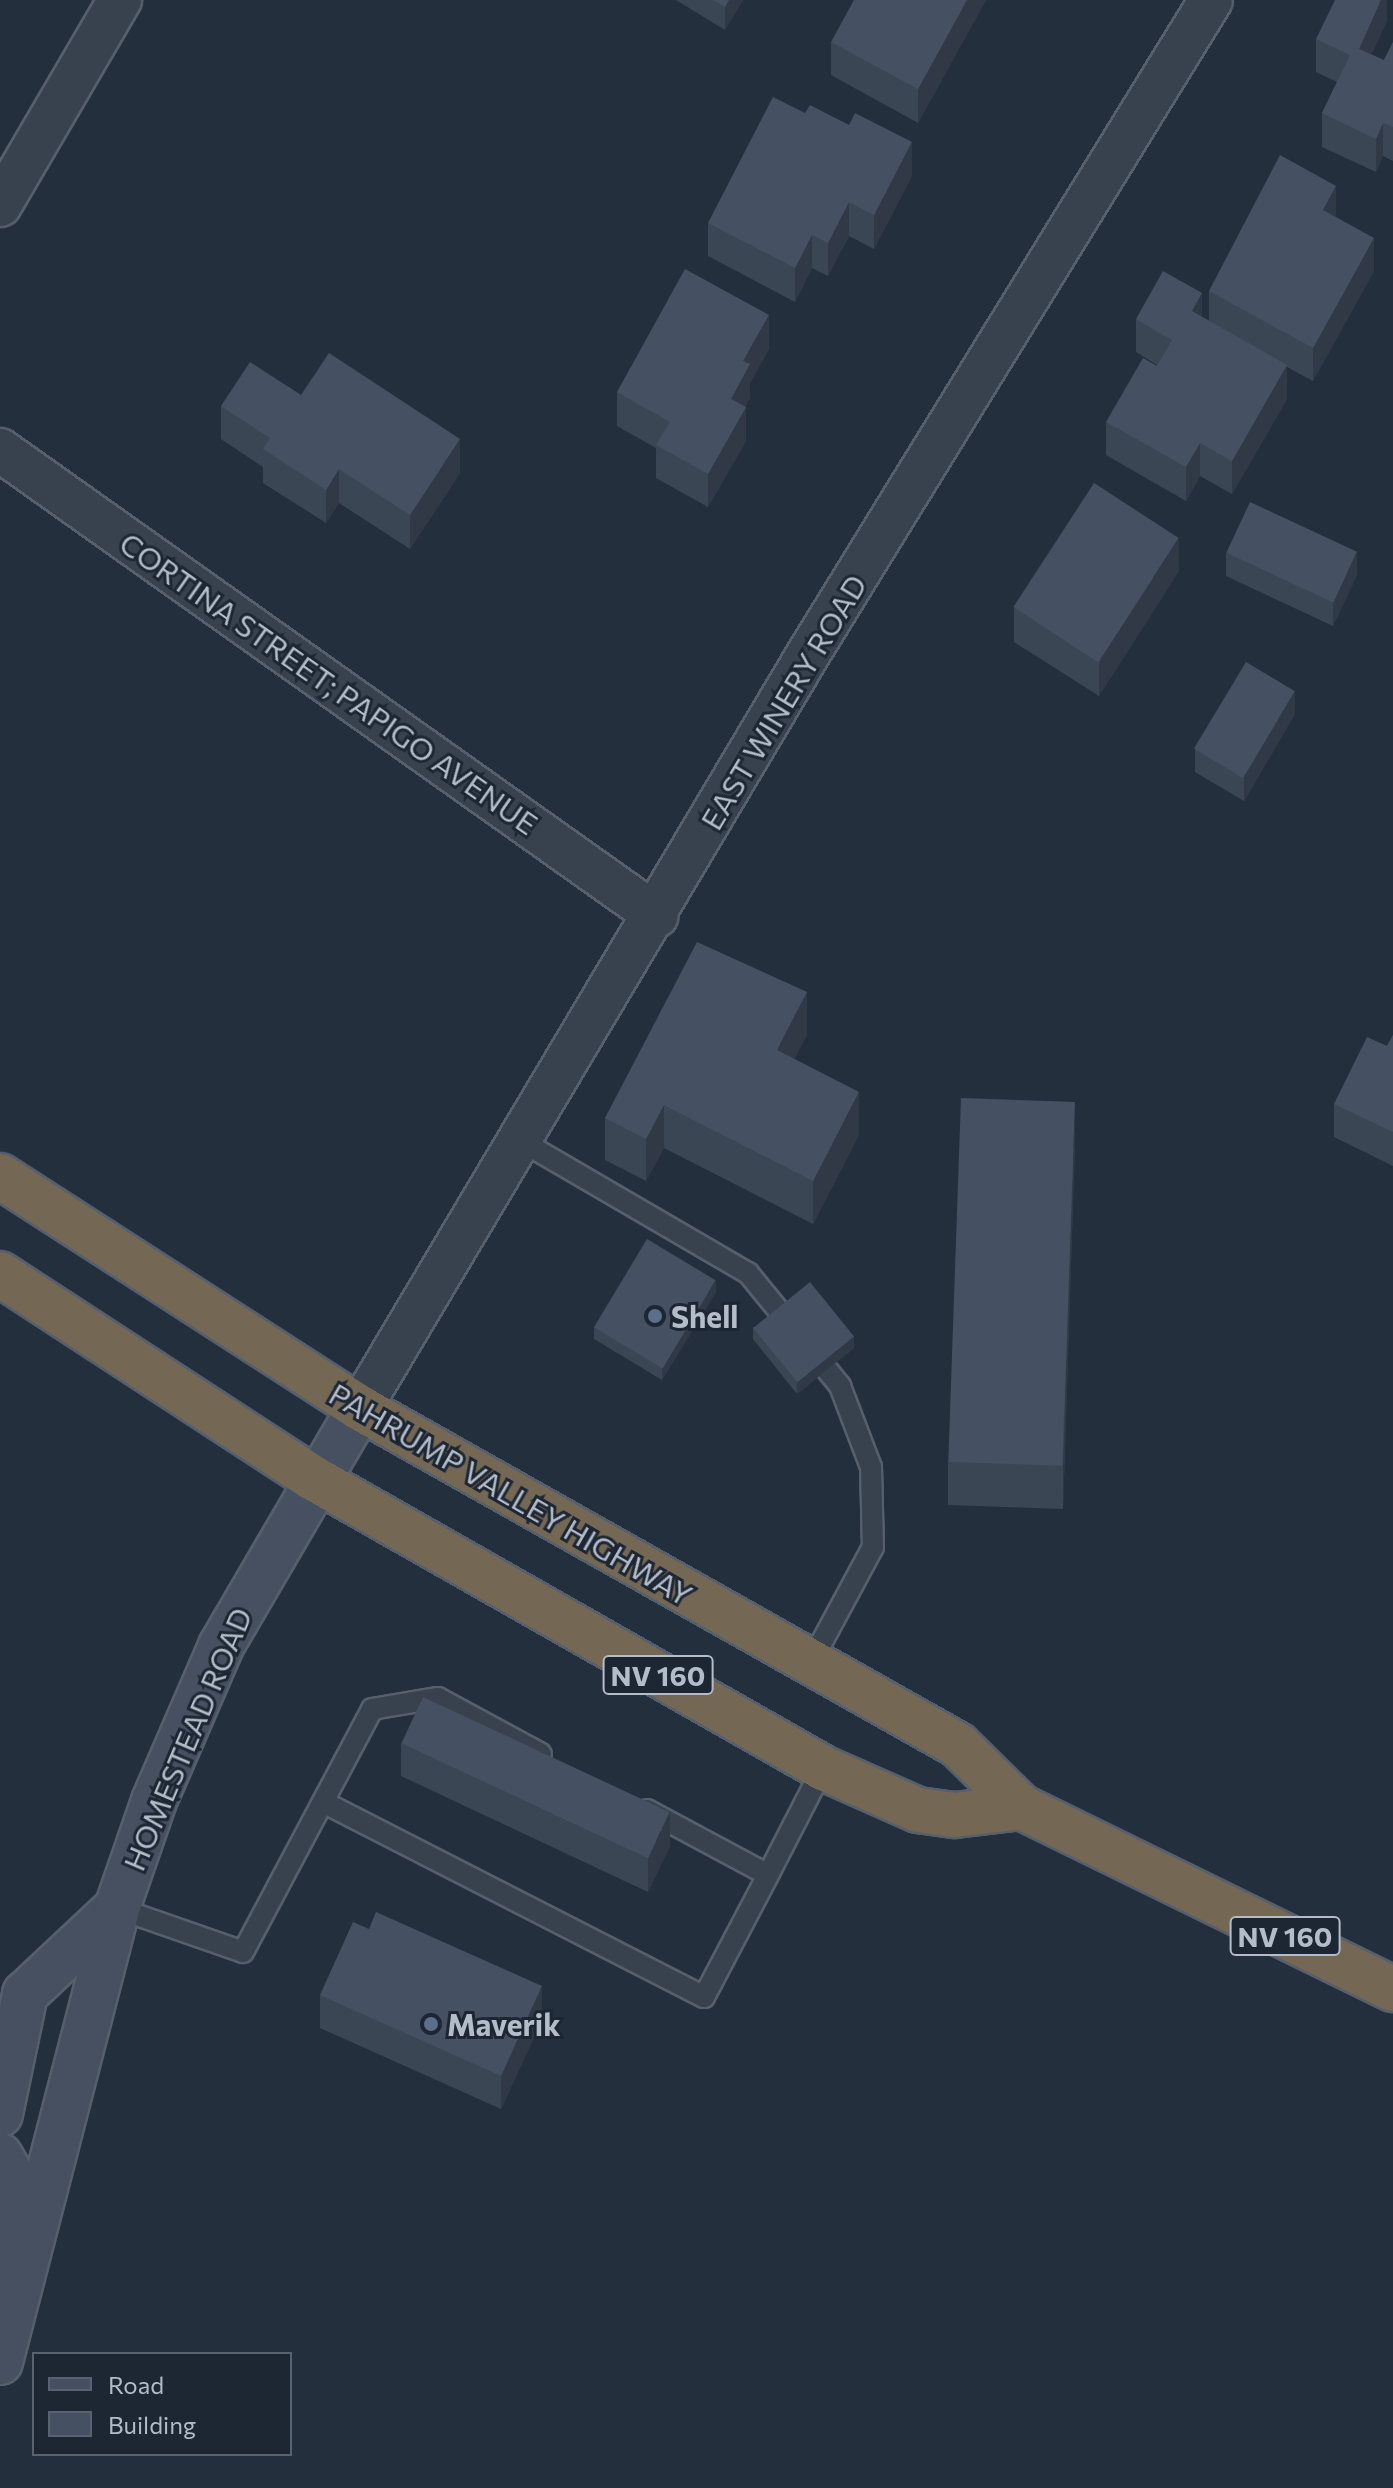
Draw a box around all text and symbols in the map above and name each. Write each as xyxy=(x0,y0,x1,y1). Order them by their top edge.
street label: CORTINA STREET; PAPIGO AVENUE xyxy=(113,524,545,842)
street label: EAST WINERY ROAD xyxy=(693,568,873,836)
place label: Shell xyxy=(671,1298,739,1334)
marker: Shell xyxy=(646,1307,664,1325)
street label: PAHRUMP VALLEY HIGHWAY xyxy=(323,1375,699,1613)
street label: HOMESTEAD ROAD xyxy=(115,1602,259,1876)
road number: NV 160 xyxy=(602,1651,714,1699)
road number: NV 160 xyxy=(1229,1912,1341,1960)
place label: Maverik xyxy=(447,2006,560,2042)
marker: Maverik xyxy=(422,2015,440,2033)
legend xyxy=(32,2352,292,2456)
text: Road xyxy=(108,2370,164,2399)
text: Building xyxy=(108,2410,196,2439)

